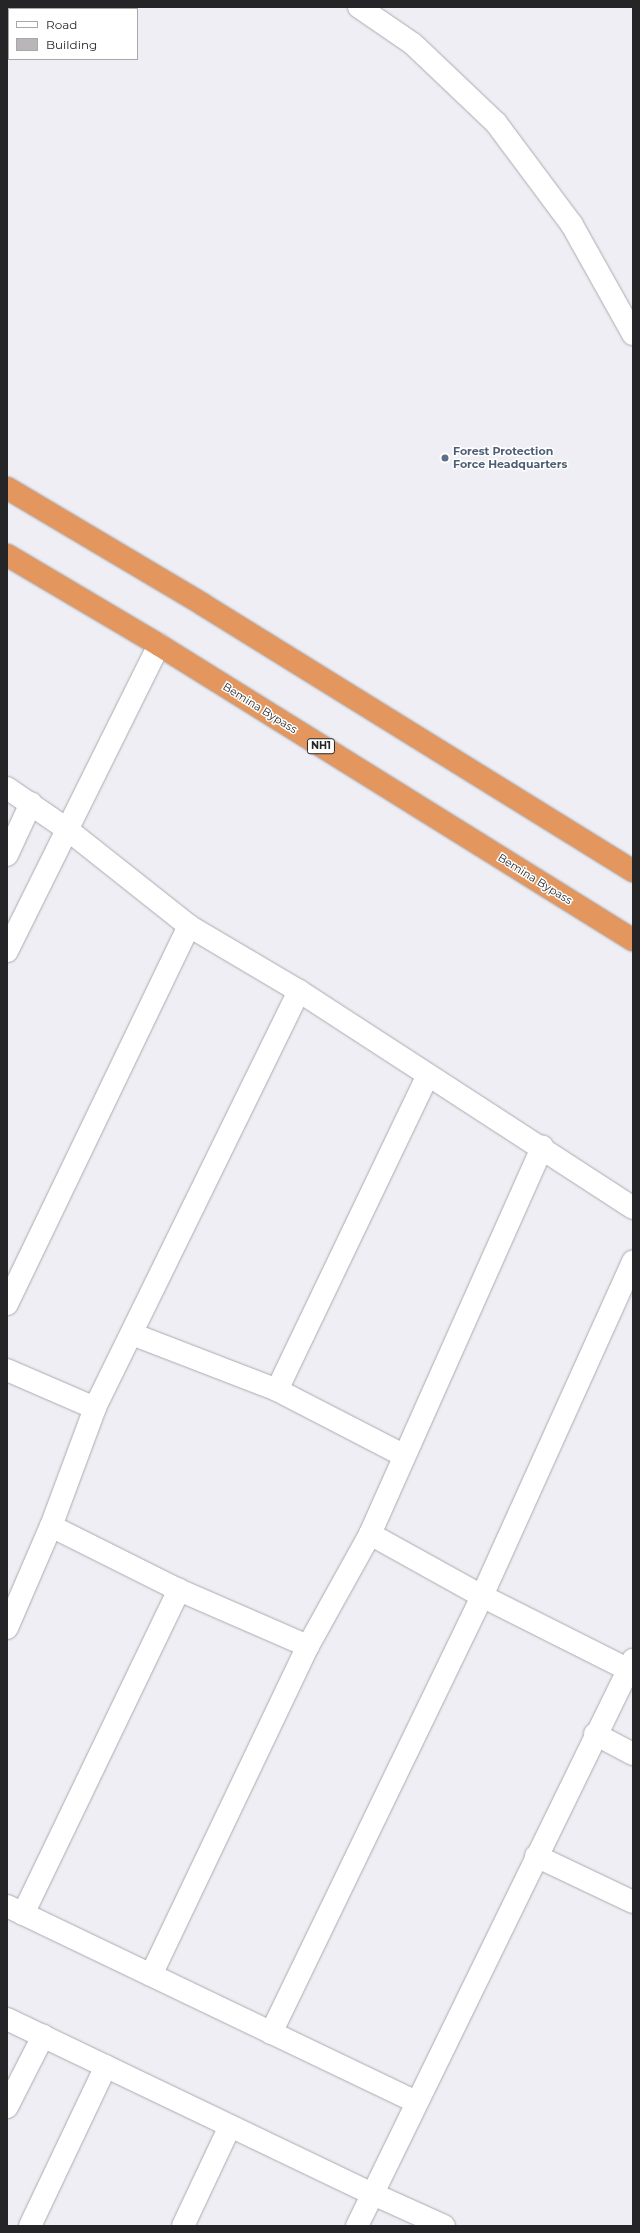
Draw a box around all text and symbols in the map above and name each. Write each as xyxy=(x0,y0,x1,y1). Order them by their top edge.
legend xyxy=(8,8,138,60)
text: Road xyxy=(46,17,77,32)
text: Building xyxy=(46,37,97,52)
place label: Forest Protection Force Headquarters xyxy=(453,445,567,471)
marker: Forest Protection Force Headquarters xyxy=(440,453,450,463)
street label: Bemina Bypass xyxy=(220,680,300,736)
road number: NH1 xyxy=(306,738,336,754)
street label: Bemina Bypass xyxy=(495,851,575,907)

